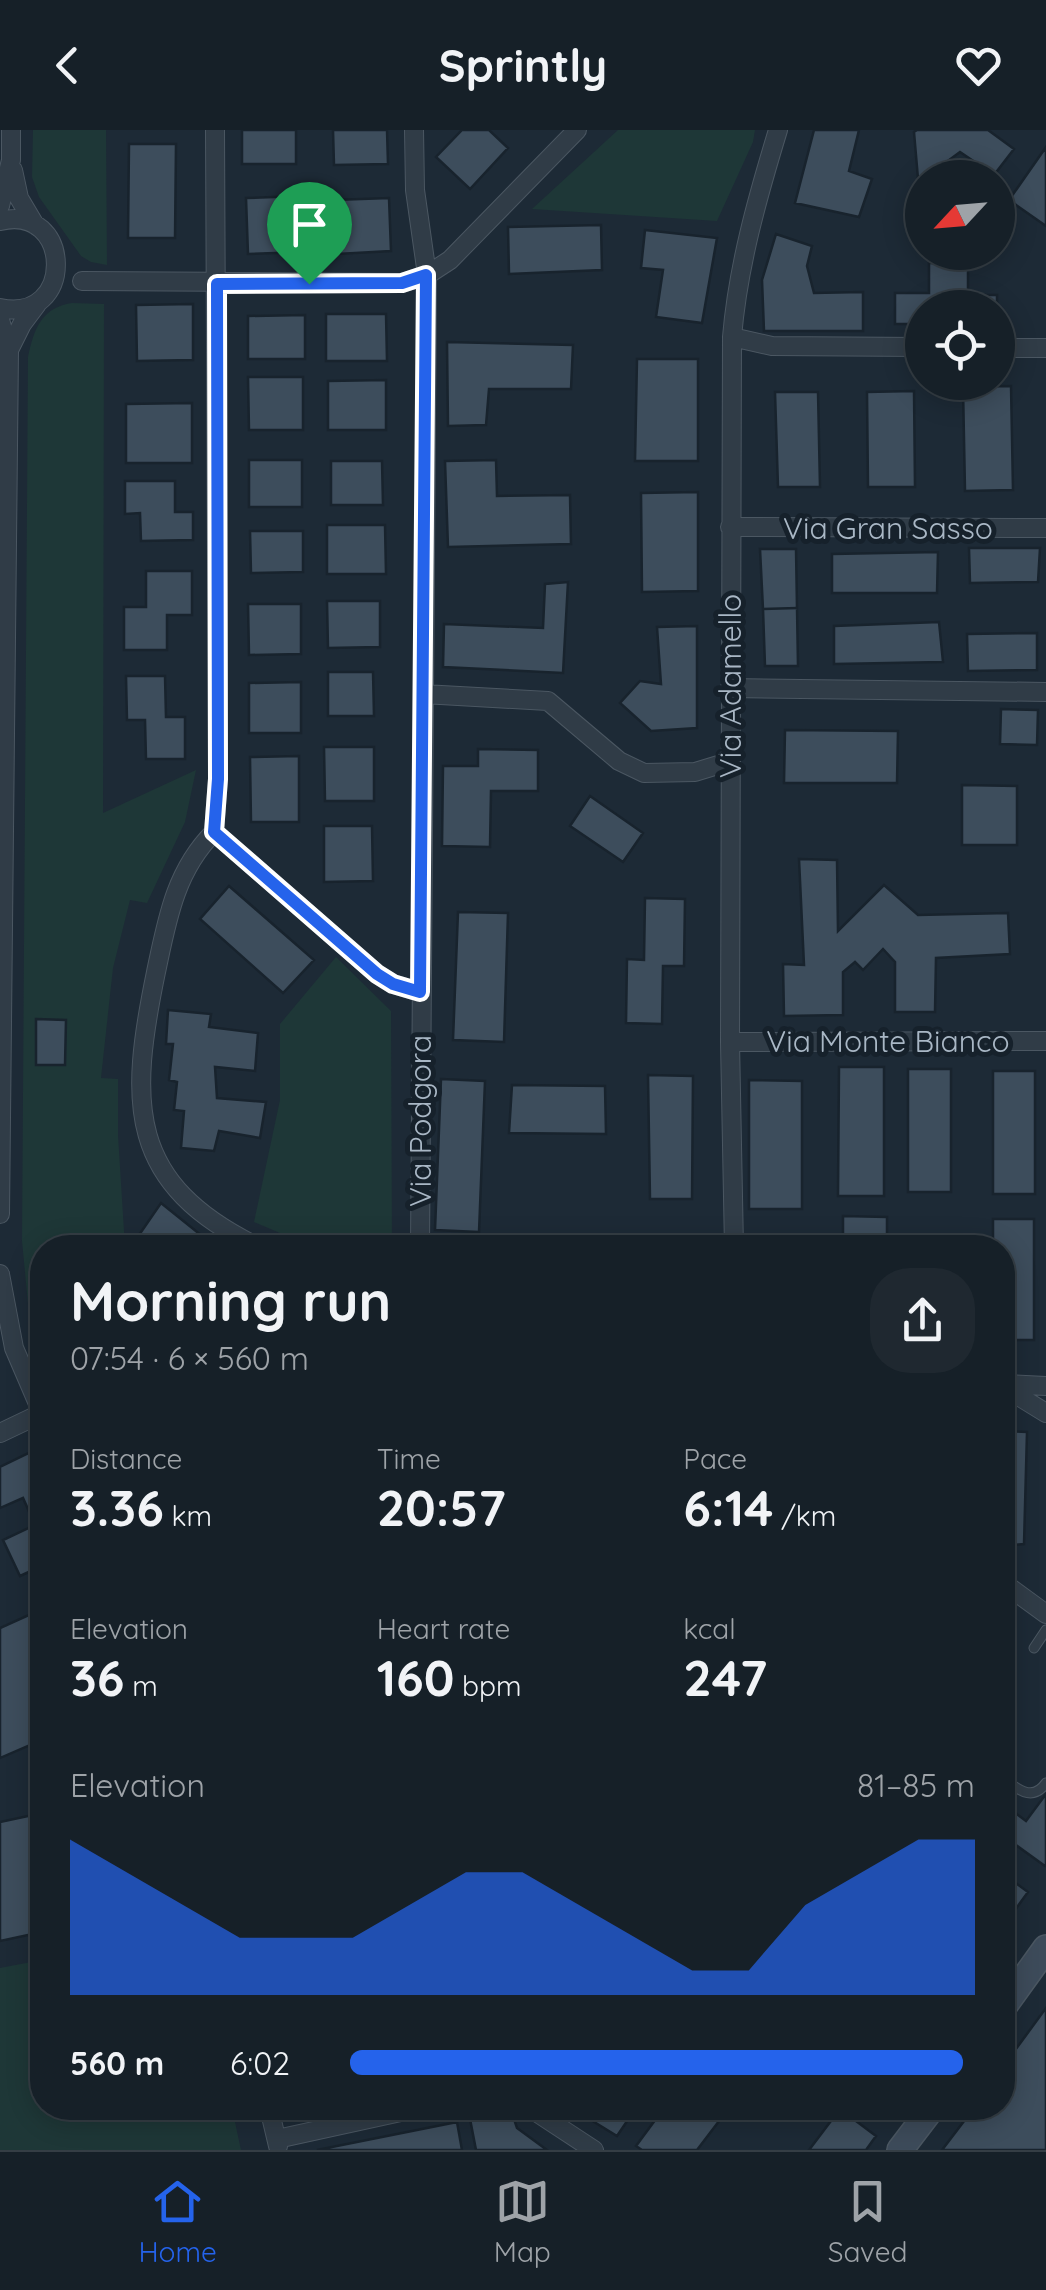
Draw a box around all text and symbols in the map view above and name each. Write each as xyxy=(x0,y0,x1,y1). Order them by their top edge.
text: Sprintly xyxy=(439,37,607,93)
icon: back xyxy=(40,38,95,93)
icon: heart xyxy=(951,38,1006,93)
north arrow xyxy=(905,160,1015,270)
map controls xyxy=(905,160,1015,400)
pin xyxy=(267,182,352,285)
icon: arrive xyxy=(282,197,337,252)
button: locate xyxy=(905,290,1015,400)
street label: Via Gran Sasso xyxy=(783,509,993,547)
street label: Via Adamello xyxy=(711,594,749,778)
street label: Via Monte Bianco xyxy=(766,1022,1010,1060)
street label: Via Podgora xyxy=(401,1035,439,1207)
text: Morning run xyxy=(70,1266,391,1335)
button: share xyxy=(870,1268,975,1373)
text: 07:54 · 6 × 560 m xyxy=(70,1338,309,1378)
text: Distance xyxy=(70,1441,182,1476)
text: Time xyxy=(377,1441,441,1476)
text: Pace xyxy=(683,1441,747,1476)
text: 3.36 xyxy=(70,1476,164,1539)
text: 20:57 xyxy=(377,1476,506,1539)
text: 6:14 xyxy=(683,1476,773,1539)
text: km xyxy=(164,1498,212,1533)
text: /km xyxy=(773,1498,836,1533)
text: Elevation xyxy=(70,1611,188,1646)
text: Heart rate xyxy=(377,1611,510,1646)
text: kcal xyxy=(683,1611,736,1646)
text: 36 xyxy=(70,1646,125,1709)
text: 160 xyxy=(377,1646,454,1709)
text: 247 xyxy=(683,1646,767,1709)
text: m xyxy=(125,1668,158,1703)
text: bpm xyxy=(454,1668,522,1703)
text: Elevation xyxy=(70,1765,205,1805)
text: 81–85 m xyxy=(857,1765,975,1805)
text: 560 m xyxy=(70,2043,164,2083)
text: 6:02 xyxy=(230,2043,290,2083)
tab: Home xyxy=(138,2174,217,2269)
tab: Map xyxy=(494,2174,551,2269)
tab: Saved xyxy=(828,2174,908,2269)

